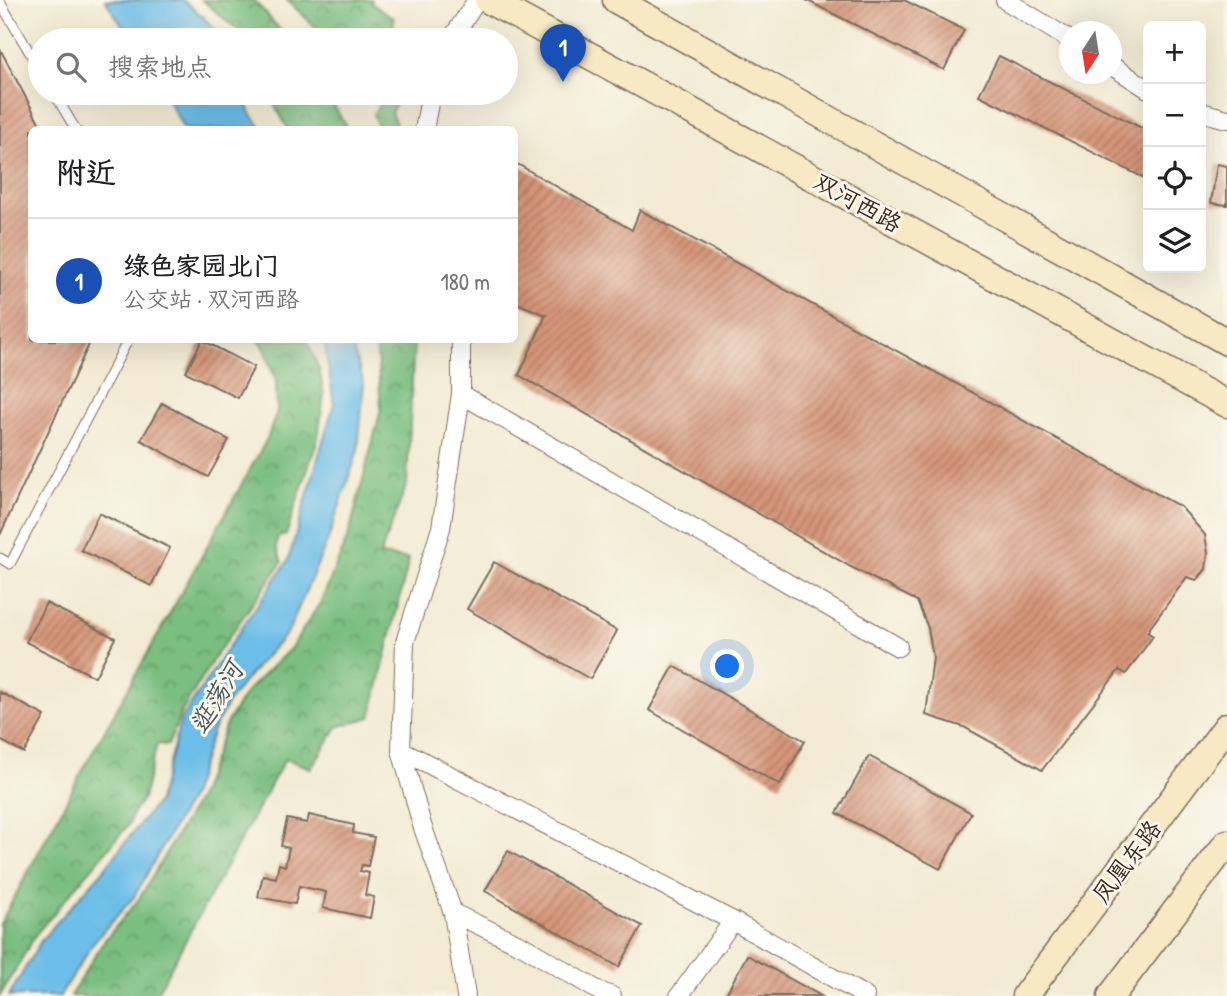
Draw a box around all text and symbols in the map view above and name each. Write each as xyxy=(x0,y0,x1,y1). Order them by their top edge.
north arrow xyxy=(1059,21,1122,84)
map controls xyxy=(1143,21,1206,273)
button: + xyxy=(1143,21,1206,84)
pin: 1 xyxy=(540,24,586,82)
search box xyxy=(28,28,518,105)
icon: search xyxy=(52,48,90,86)
text: 搜索地点 xyxy=(108,49,212,84)
button: − xyxy=(1143,84,1206,147)
button: locate xyxy=(1143,147,1206,210)
text: 附近 xyxy=(56,152,116,192)
street label: 双河西路 xyxy=(808,165,908,239)
button: layers xyxy=(1143,210,1206,273)
text: 绿色家园北门 xyxy=(123,248,279,283)
text: 1 xyxy=(75,266,83,297)
text: 180 m xyxy=(440,266,490,297)
text: 公交站 · 双河西路 xyxy=(123,283,299,314)
your location xyxy=(710,649,744,683)
water label: 逛荡河 xyxy=(181,651,253,739)
street label: 凤凰东路 xyxy=(1084,813,1168,909)

